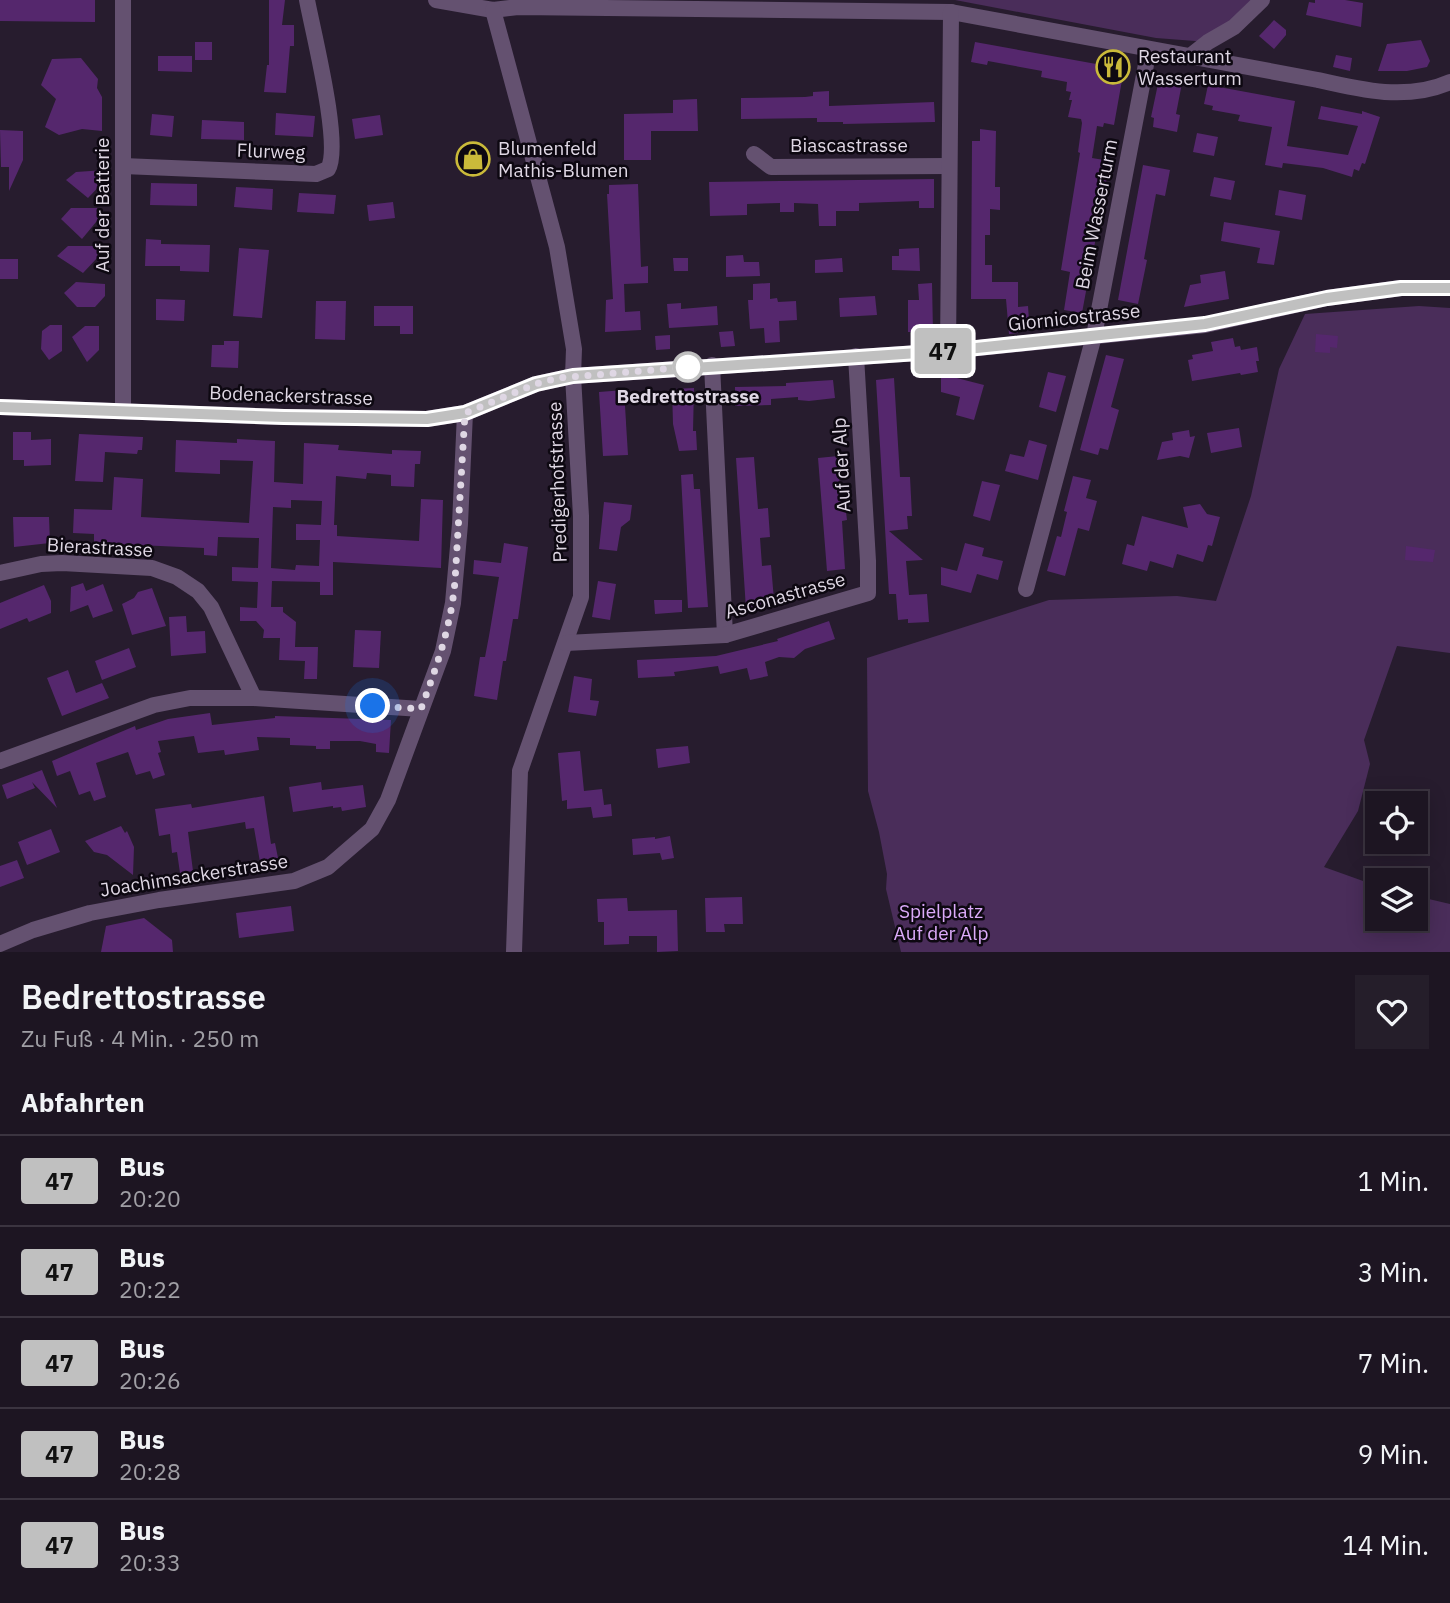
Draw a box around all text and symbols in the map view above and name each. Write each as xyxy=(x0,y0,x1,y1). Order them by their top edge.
place label: Restaurant Wasserturm xyxy=(1138,44,1242,90)
restaurant icon: Restaurant Wasserturm xyxy=(1094,48,1132,86)
street label: Biascastrasse xyxy=(790,133,908,157)
place label: Blumenfeld Mathis-Blumen xyxy=(498,136,629,182)
street label: Beim Wasserturm xyxy=(1070,137,1122,291)
street label: Auf der Batterie xyxy=(90,138,114,272)
street label: Flurweg xyxy=(236,138,306,164)
shop icon: Blumenfeld Mathis-Blumen xyxy=(454,140,492,178)
street label: Giornicostrasse xyxy=(1007,298,1141,336)
line badge: 47 xyxy=(912,328,974,374)
text: 47 xyxy=(929,335,957,367)
marker: Bedrettostrasse xyxy=(673,352,703,382)
street label: Bodenackerstrasse xyxy=(209,380,373,410)
place label: Bedrettostrasse xyxy=(617,384,759,408)
street label: Predigerhofstrasse xyxy=(542,401,572,563)
street label: Auf der Alp xyxy=(827,417,855,513)
street label: Bierastrasse xyxy=(46,532,154,562)
street label: Asconastrasse xyxy=(722,566,848,624)
your location xyxy=(355,688,390,723)
map controls xyxy=(1365,791,1428,931)
button: locate xyxy=(1365,791,1428,854)
street label: Joachimsackerstrasse xyxy=(98,848,290,902)
button: layers xyxy=(1365,868,1428,931)
park label: Spielplatz Auf der Alp xyxy=(894,899,988,945)
text: Bedrettostrasse xyxy=(21,975,266,1018)
button: heart xyxy=(1355,975,1429,1049)
text: Zu Fuß · 4 Min. · 250 m xyxy=(21,1023,259,1053)
text: Abfahrten xyxy=(21,1085,145,1119)
text: Bus xyxy=(119,1149,165,1183)
text: 1 Min. xyxy=(1358,1164,1429,1198)
text: 47 xyxy=(45,1165,74,1197)
text: 20:20 xyxy=(119,1183,181,1213)
text: Bus xyxy=(119,1240,165,1274)
text: 3 Min. xyxy=(1358,1255,1429,1289)
text: 47 xyxy=(45,1256,74,1288)
text: 20:22 xyxy=(119,1274,181,1304)
text: Bus xyxy=(119,1331,165,1365)
text: 7 Min. xyxy=(1358,1346,1429,1380)
text: 47 xyxy=(45,1347,74,1379)
text: 20:26 xyxy=(119,1365,181,1395)
text: Bus xyxy=(119,1422,165,1456)
text: 9 Min. xyxy=(1358,1437,1429,1471)
text: 47 xyxy=(45,1438,74,1470)
text: 20:28 xyxy=(119,1456,181,1486)
text: Bus xyxy=(119,1513,165,1547)
text: 14 Min. xyxy=(1342,1528,1429,1562)
text: 47 xyxy=(45,1529,74,1561)
text: 20:33 xyxy=(119,1547,181,1577)

